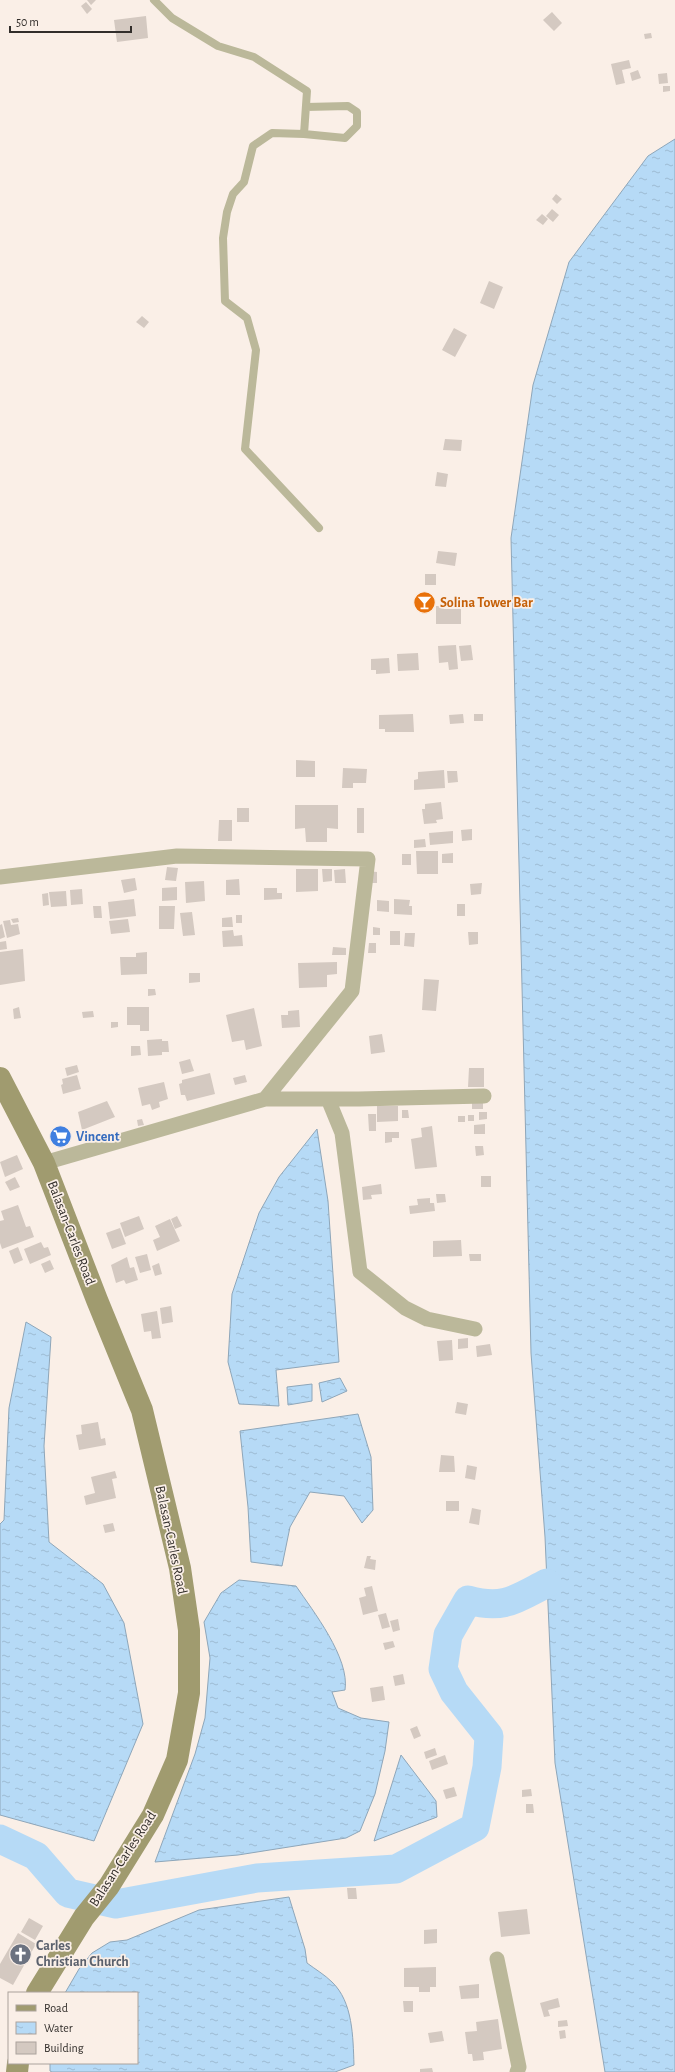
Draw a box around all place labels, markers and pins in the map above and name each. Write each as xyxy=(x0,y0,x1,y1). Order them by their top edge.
bar icon: Solina Tower Bar xyxy=(412,590,438,616)
place label: Solina Tower Bar xyxy=(440,596,533,610)
supermarket icon: Vincent xyxy=(47,1124,73,1150)
place label: Vincent xyxy=(76,1130,120,1144)
place label: Carles Christian Church xyxy=(36,1939,129,1969)
church icon: Carles Christian Church xyxy=(8,1941,34,1967)

